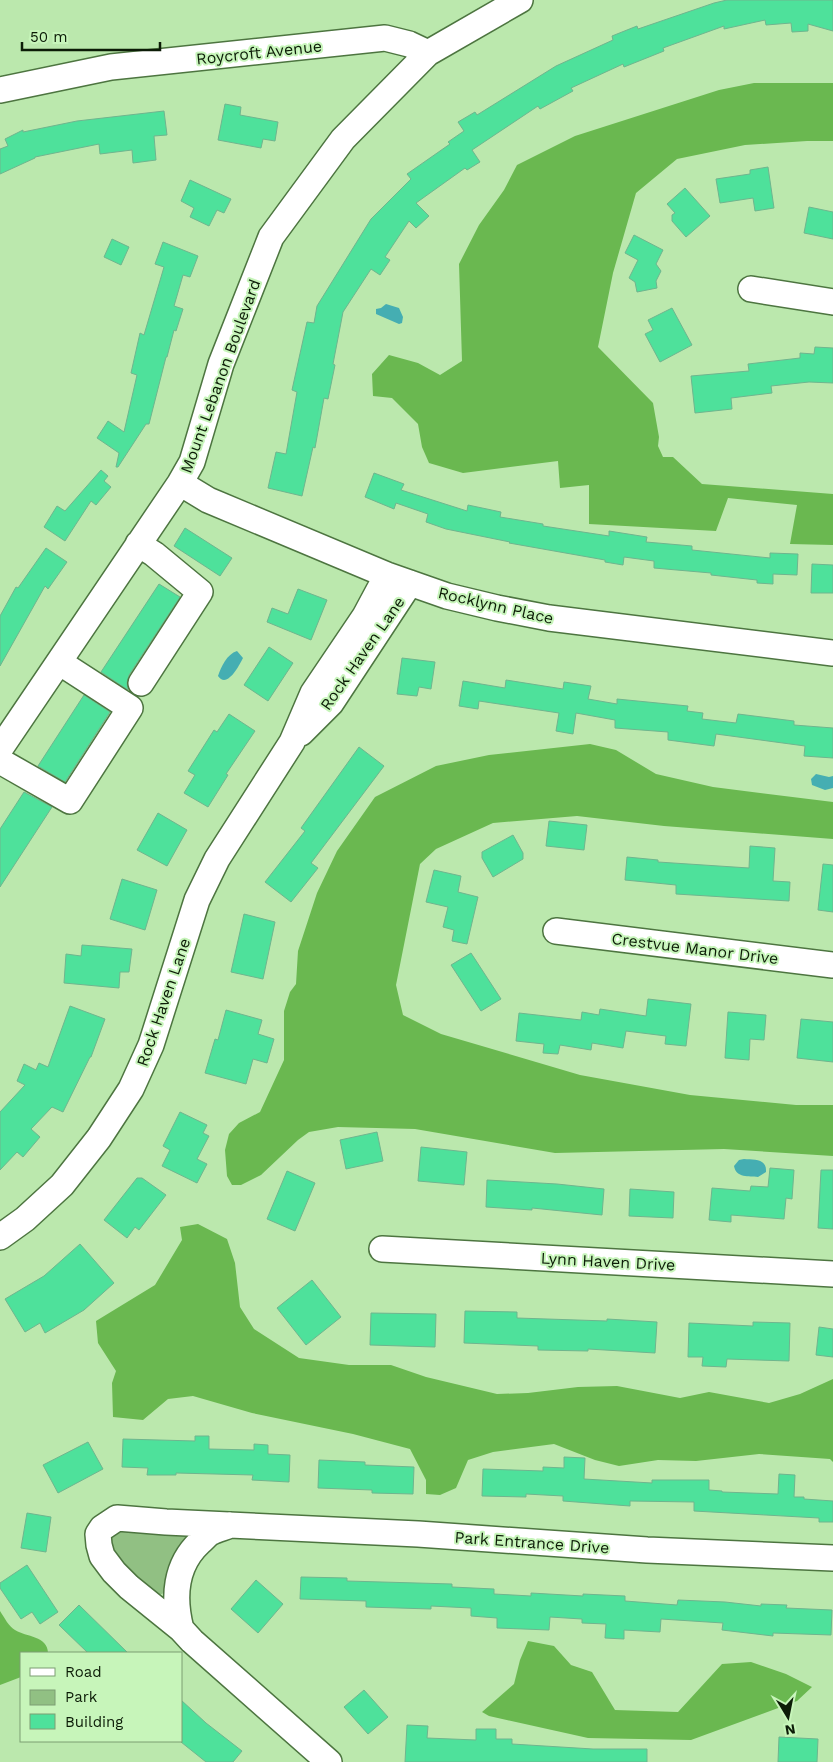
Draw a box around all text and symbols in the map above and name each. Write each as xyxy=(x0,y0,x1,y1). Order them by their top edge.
scale bar xyxy=(22,20,160,52)
text: 50 m xyxy=(30,28,67,46)
street label: Roycroft Avenue xyxy=(195,36,323,69)
street label: Mount Lebanon Boulevard xyxy=(177,277,264,476)
street label: Rocklynn Place xyxy=(436,583,555,628)
street label: Rock Haven Lane xyxy=(316,593,409,714)
street label: Crestvue Manor Drive xyxy=(610,929,779,968)
street label: Rock Haven Lane xyxy=(133,936,194,1069)
street label: Lynn Haven Drive xyxy=(540,1248,676,1275)
street label: Park Entrance Drive xyxy=(454,1528,610,1557)
legend xyxy=(20,1652,182,1742)
text: Road xyxy=(65,1663,102,1681)
text: Park xyxy=(65,1688,98,1706)
north arrow xyxy=(763,1692,813,1742)
text: Building xyxy=(65,1713,123,1731)
text: N xyxy=(784,1721,797,1739)

